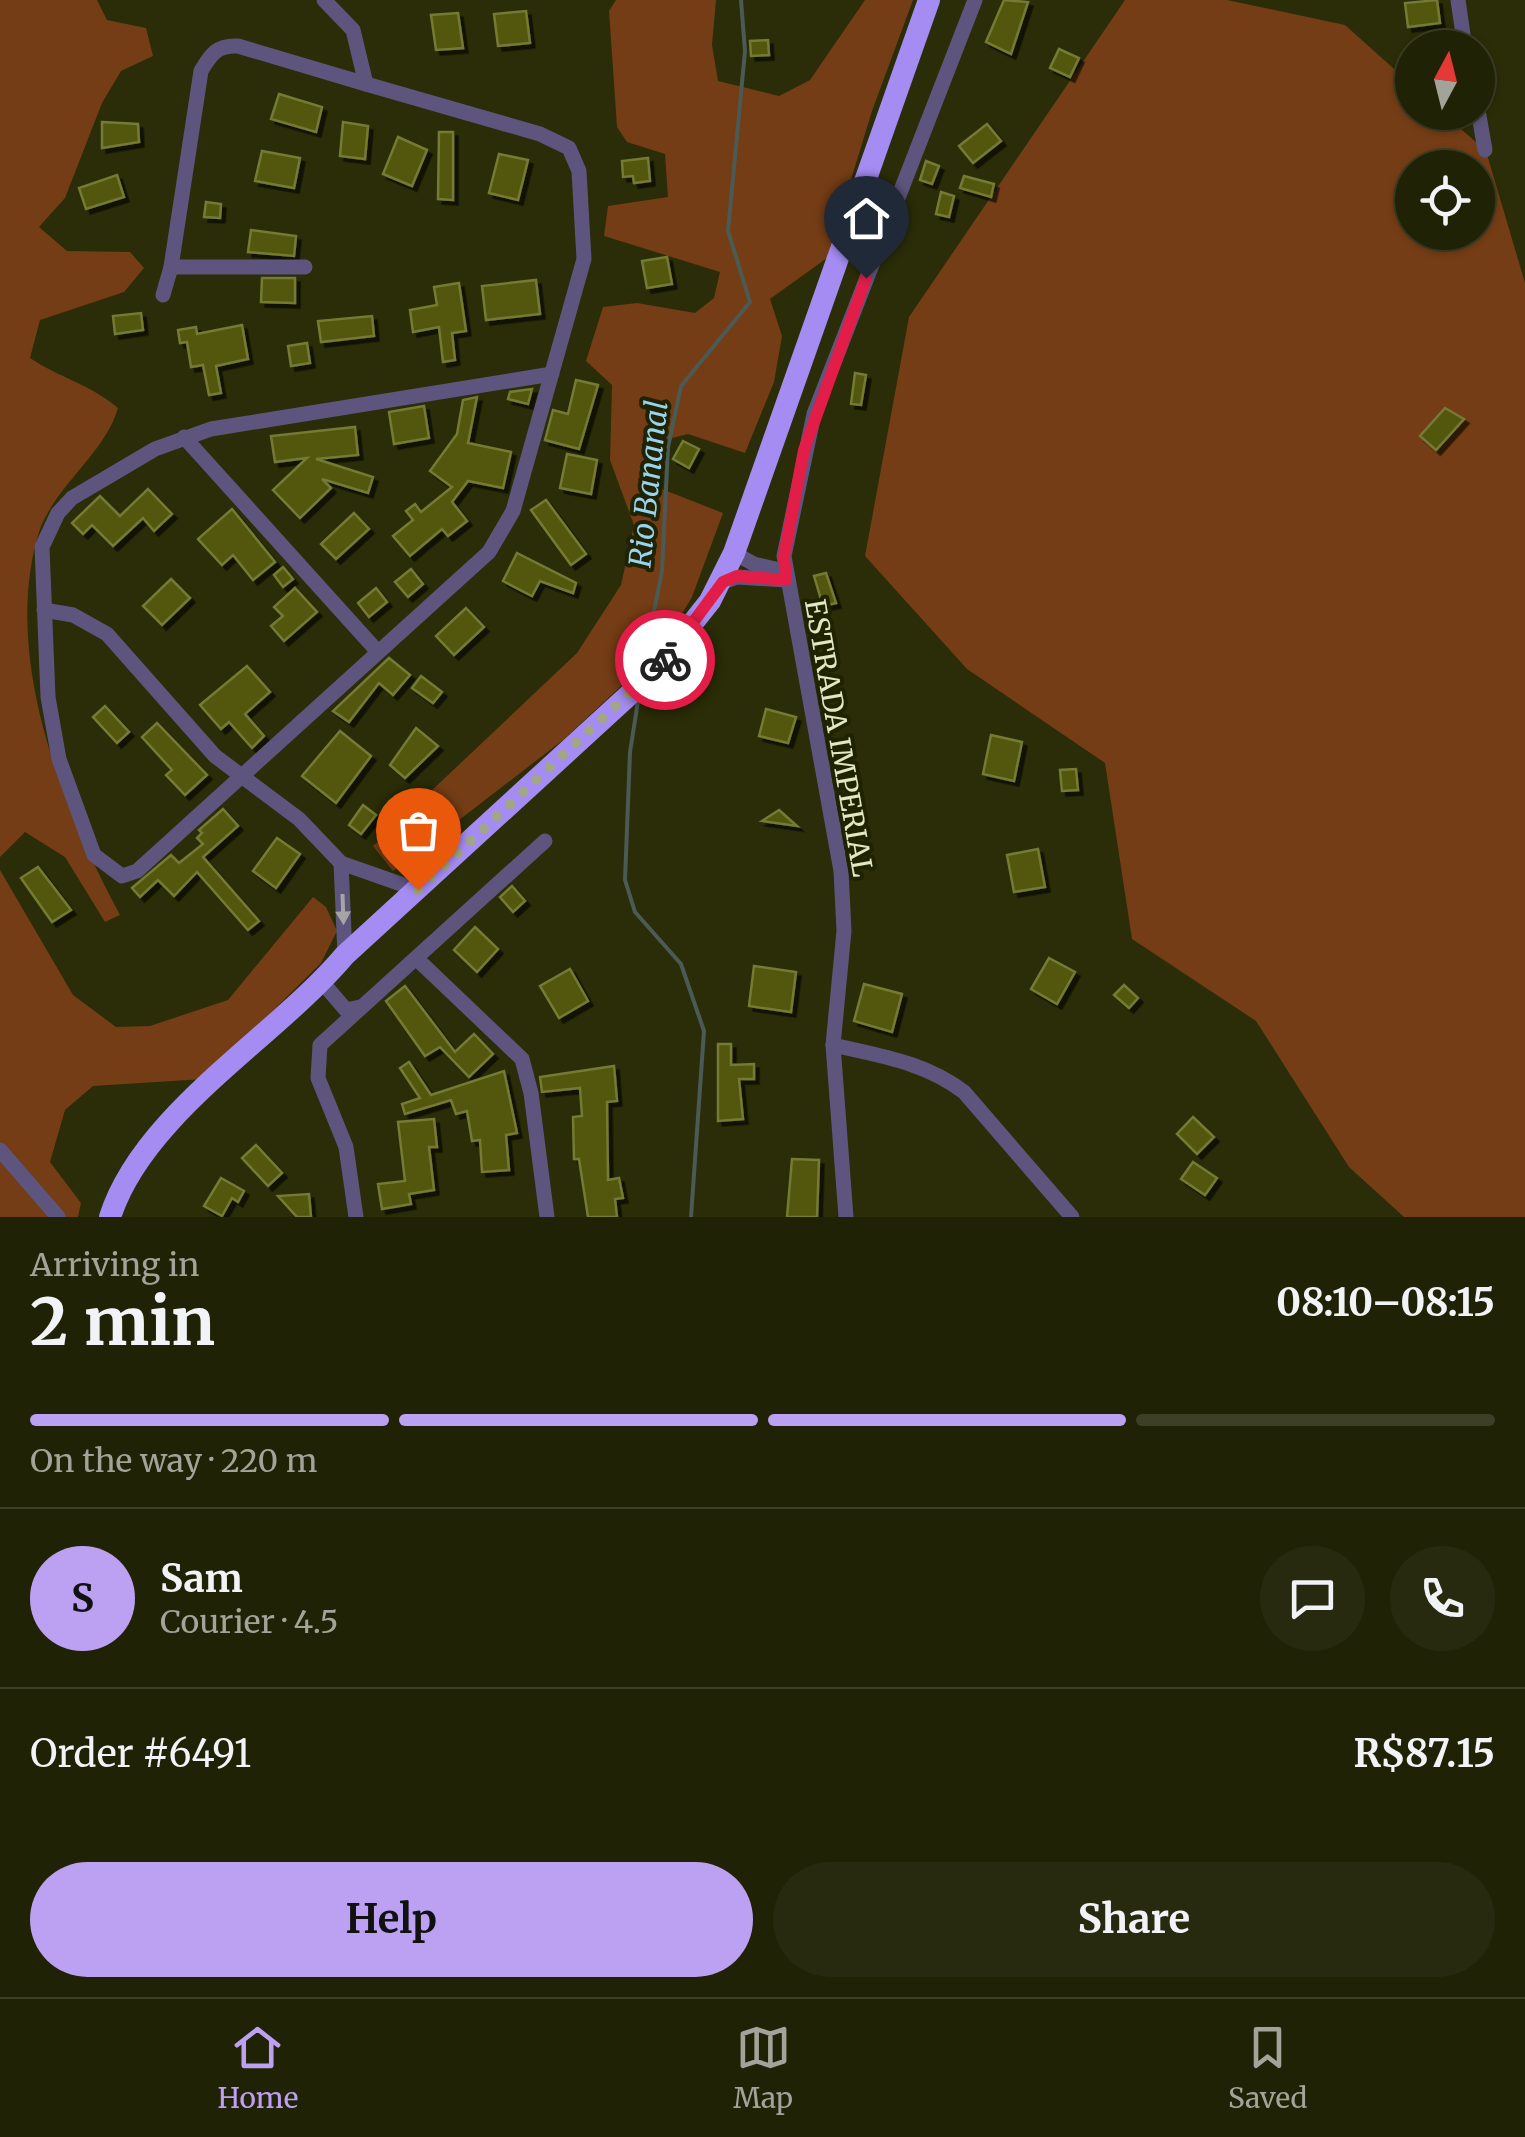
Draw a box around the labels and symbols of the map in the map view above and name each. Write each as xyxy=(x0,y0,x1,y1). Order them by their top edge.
north arrow xyxy=(1395,30,1495,130)
pin xyxy=(824,176,909,279)
water label: Rio Bananal xyxy=(620,399,676,569)
street label: ESTRADA IMPERIAL xyxy=(797,596,881,880)
courier xyxy=(615,610,715,710)
pin xyxy=(376,788,461,891)
one-way arrow xyxy=(335,894,351,926)

